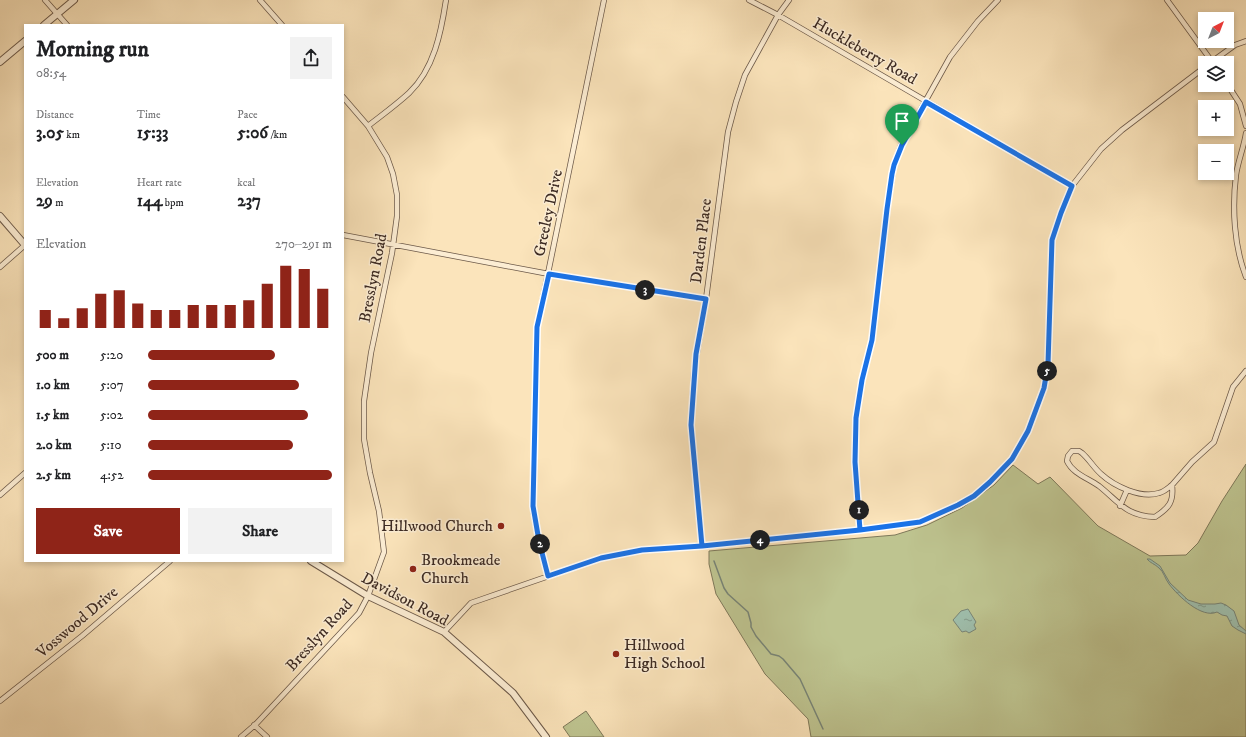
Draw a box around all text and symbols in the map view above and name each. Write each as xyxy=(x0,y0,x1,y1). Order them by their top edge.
north arrow xyxy=(1198,12,1234,48)
map controls xyxy=(1198,12,1234,180)
street label: Huckleberry Road xyxy=(809,13,921,89)
text: Morning run xyxy=(36,36,149,63)
button: share xyxy=(290,37,332,79)
button: layers xyxy=(1198,56,1234,92)
text: 08:54 xyxy=(36,65,66,81)
button: + xyxy=(1198,100,1234,136)
pin xyxy=(885,104,919,145)
text: Distance xyxy=(36,108,74,122)
text: Time xyxy=(137,108,161,122)
text: Pace xyxy=(237,108,258,122)
icon: arrive xyxy=(891,110,913,132)
text: 3.05 xyxy=(36,122,64,144)
text: 15:33 xyxy=(137,122,168,144)
text: 5:06 xyxy=(237,122,268,144)
text: km xyxy=(64,128,80,142)
text: /km xyxy=(268,128,287,142)
button: − xyxy=(1198,144,1234,180)
street label: Greeley Drive xyxy=(529,167,567,258)
text: Elevation xyxy=(36,176,79,190)
text: Heart rate xyxy=(137,176,182,190)
text: kcal xyxy=(237,176,255,190)
text: 29 xyxy=(36,190,53,212)
text: 144 xyxy=(137,190,162,212)
text: 237 xyxy=(237,190,261,212)
text: m xyxy=(53,196,63,210)
text: bpm xyxy=(162,196,184,210)
street label: Darden Place xyxy=(686,197,716,285)
street label: Bresslyn Road xyxy=(355,232,391,324)
text: Elevation xyxy=(36,236,86,252)
text: 270–291 m xyxy=(275,236,332,252)
pin: 3 xyxy=(635,280,655,300)
text: 3 xyxy=(643,283,647,297)
text: 500 m xyxy=(36,347,69,363)
text: 5:20 xyxy=(100,347,123,363)
pin: 5 xyxy=(1037,361,1057,381)
text: 5 xyxy=(1044,364,1050,378)
text: 1.0 km xyxy=(36,377,70,393)
text: 5:07 xyxy=(100,377,124,393)
text: 1.5 km xyxy=(36,407,69,423)
text: 5:02 xyxy=(100,407,123,423)
text: 2.0 km xyxy=(36,437,72,453)
text: 5:10 xyxy=(100,437,122,453)
text: 2.5 km xyxy=(36,467,71,483)
text: 4:52 xyxy=(100,467,124,483)
pin: 1 xyxy=(849,500,869,520)
text: 1 xyxy=(857,503,861,517)
button: Save xyxy=(36,508,180,554)
button: Share xyxy=(188,508,332,554)
place label: Hillwood Church xyxy=(381,516,494,536)
marker: Hillwood Church xyxy=(496,521,506,531)
pin: 4 xyxy=(750,530,770,550)
text: 4 xyxy=(757,533,763,547)
pin: 2 xyxy=(530,534,550,554)
text: 2 xyxy=(537,537,543,551)
place label: Brookmeade Church xyxy=(421,550,501,588)
marker: Brookmeade Church xyxy=(408,564,418,574)
street label: Davidson Road xyxy=(358,568,452,630)
street label: Vosswood Drive xyxy=(31,582,122,663)
street label: Bresslyn Road xyxy=(281,595,357,675)
place label: Hillwood High School xyxy=(624,635,705,673)
marker: Hillwood High School xyxy=(611,649,621,659)

